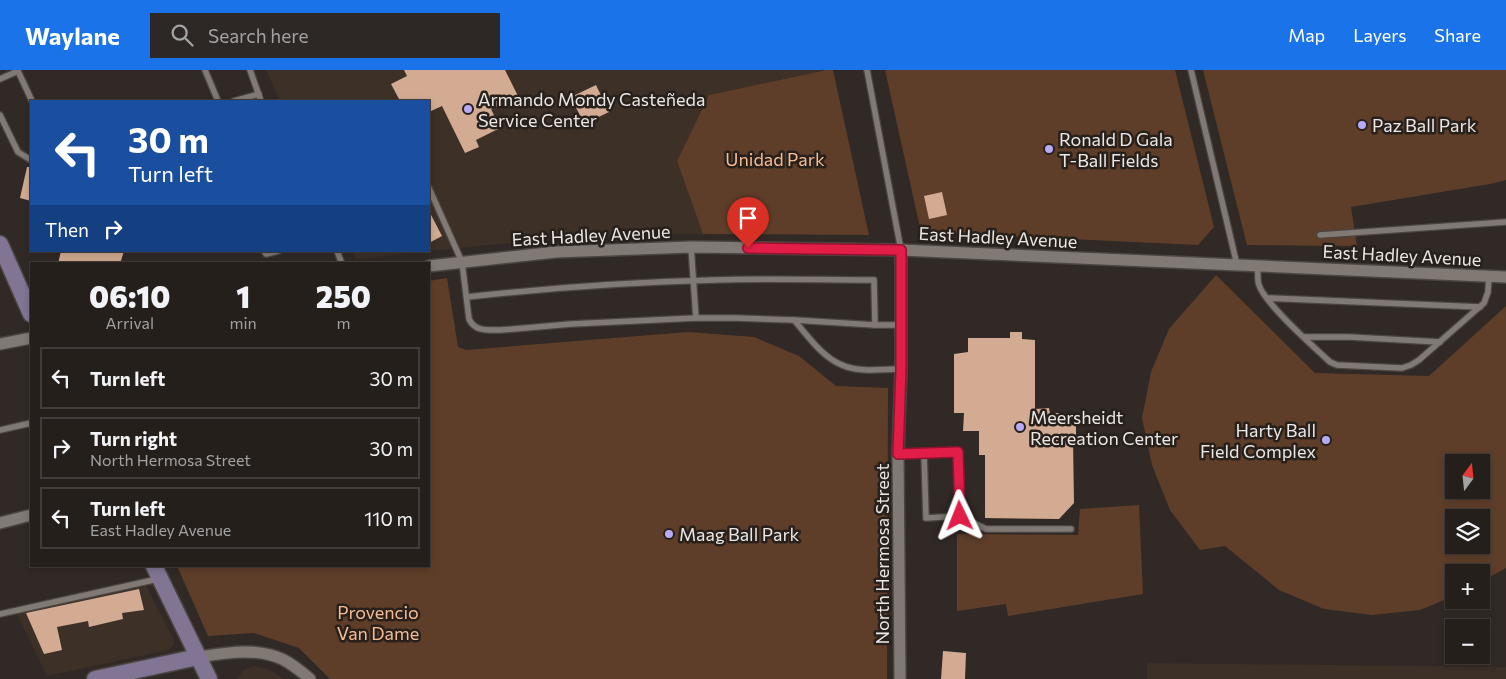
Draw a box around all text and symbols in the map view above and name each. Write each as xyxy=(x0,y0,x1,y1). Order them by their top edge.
search box xyxy=(150,13,500,58)
text: Waylane xyxy=(25,21,120,50)
icon: search xyxy=(168,21,196,49)
text: Search here xyxy=(208,24,308,47)
text: Map xyxy=(1288,24,1325,46)
text: Layers xyxy=(1353,24,1406,46)
text: Share xyxy=(1434,24,1481,46)
place label: Armando Mondy Casteñeda Service Center xyxy=(478,88,705,131)
marker: Armando Mondy Casteñeda Service Center xyxy=(462,103,474,115)
place label: Paz Ball Park xyxy=(1372,114,1477,136)
text: 30 m xyxy=(128,117,209,160)
marker: Paz Ball Park xyxy=(1356,119,1368,131)
icon: left xyxy=(45,120,110,185)
place label: Ronald D Gala T-Ball Fields xyxy=(1059,128,1173,171)
marker: Ronald D Gala T-Ball Fields xyxy=(1043,143,1055,155)
park label: Unidad Park xyxy=(725,148,825,170)
text: Turn left xyxy=(128,160,213,187)
pin xyxy=(727,197,769,248)
icon: arrive xyxy=(734,204,762,232)
icon: right xyxy=(99,215,127,243)
text: Then xyxy=(45,218,89,241)
street label: East Hadley Avenue xyxy=(511,220,671,250)
street label: East Hadley Avenue xyxy=(918,222,1078,252)
street label: East Hadley Avenue xyxy=(1322,240,1482,270)
text: 06:10 xyxy=(89,277,170,314)
text: 1 xyxy=(236,277,250,314)
text: 250 xyxy=(316,277,371,314)
text: Arrival xyxy=(106,313,154,332)
text: min xyxy=(230,313,257,332)
text: m xyxy=(336,313,350,332)
icon: left xyxy=(47,364,75,392)
text: Turn left xyxy=(90,367,165,390)
text: 30 m xyxy=(370,367,413,390)
place label: Meersheidt Recreation Center xyxy=(1030,406,1178,449)
place label: Harty Ball Field Complex xyxy=(1200,419,1316,462)
marker: Meersheidt Recreation Center xyxy=(1014,421,1026,433)
text: Turn right xyxy=(90,427,177,450)
icon: right xyxy=(47,434,75,462)
marker: Harty Ball Field Complex xyxy=(1320,434,1332,446)
text: 30 m xyxy=(370,437,413,460)
text: North Hermosa Street xyxy=(90,450,251,469)
north arrow xyxy=(1445,454,1490,499)
map controls xyxy=(1445,454,1490,664)
street label: North Hermosa Street xyxy=(871,463,893,645)
position arrow xyxy=(933,489,985,541)
text: Turn left xyxy=(90,497,165,520)
icon: left xyxy=(47,504,75,532)
text: 110 m xyxy=(364,507,413,530)
button: layers xyxy=(1445,509,1490,554)
text: East Hadley Avenue xyxy=(90,520,231,539)
place label: Maag Ball Park xyxy=(679,523,800,545)
marker: Maag Ball Park xyxy=(663,528,675,540)
button: + xyxy=(1445,564,1490,609)
park label: Provencio Van Dame xyxy=(337,601,419,644)
button: − xyxy=(1445,619,1490,664)

